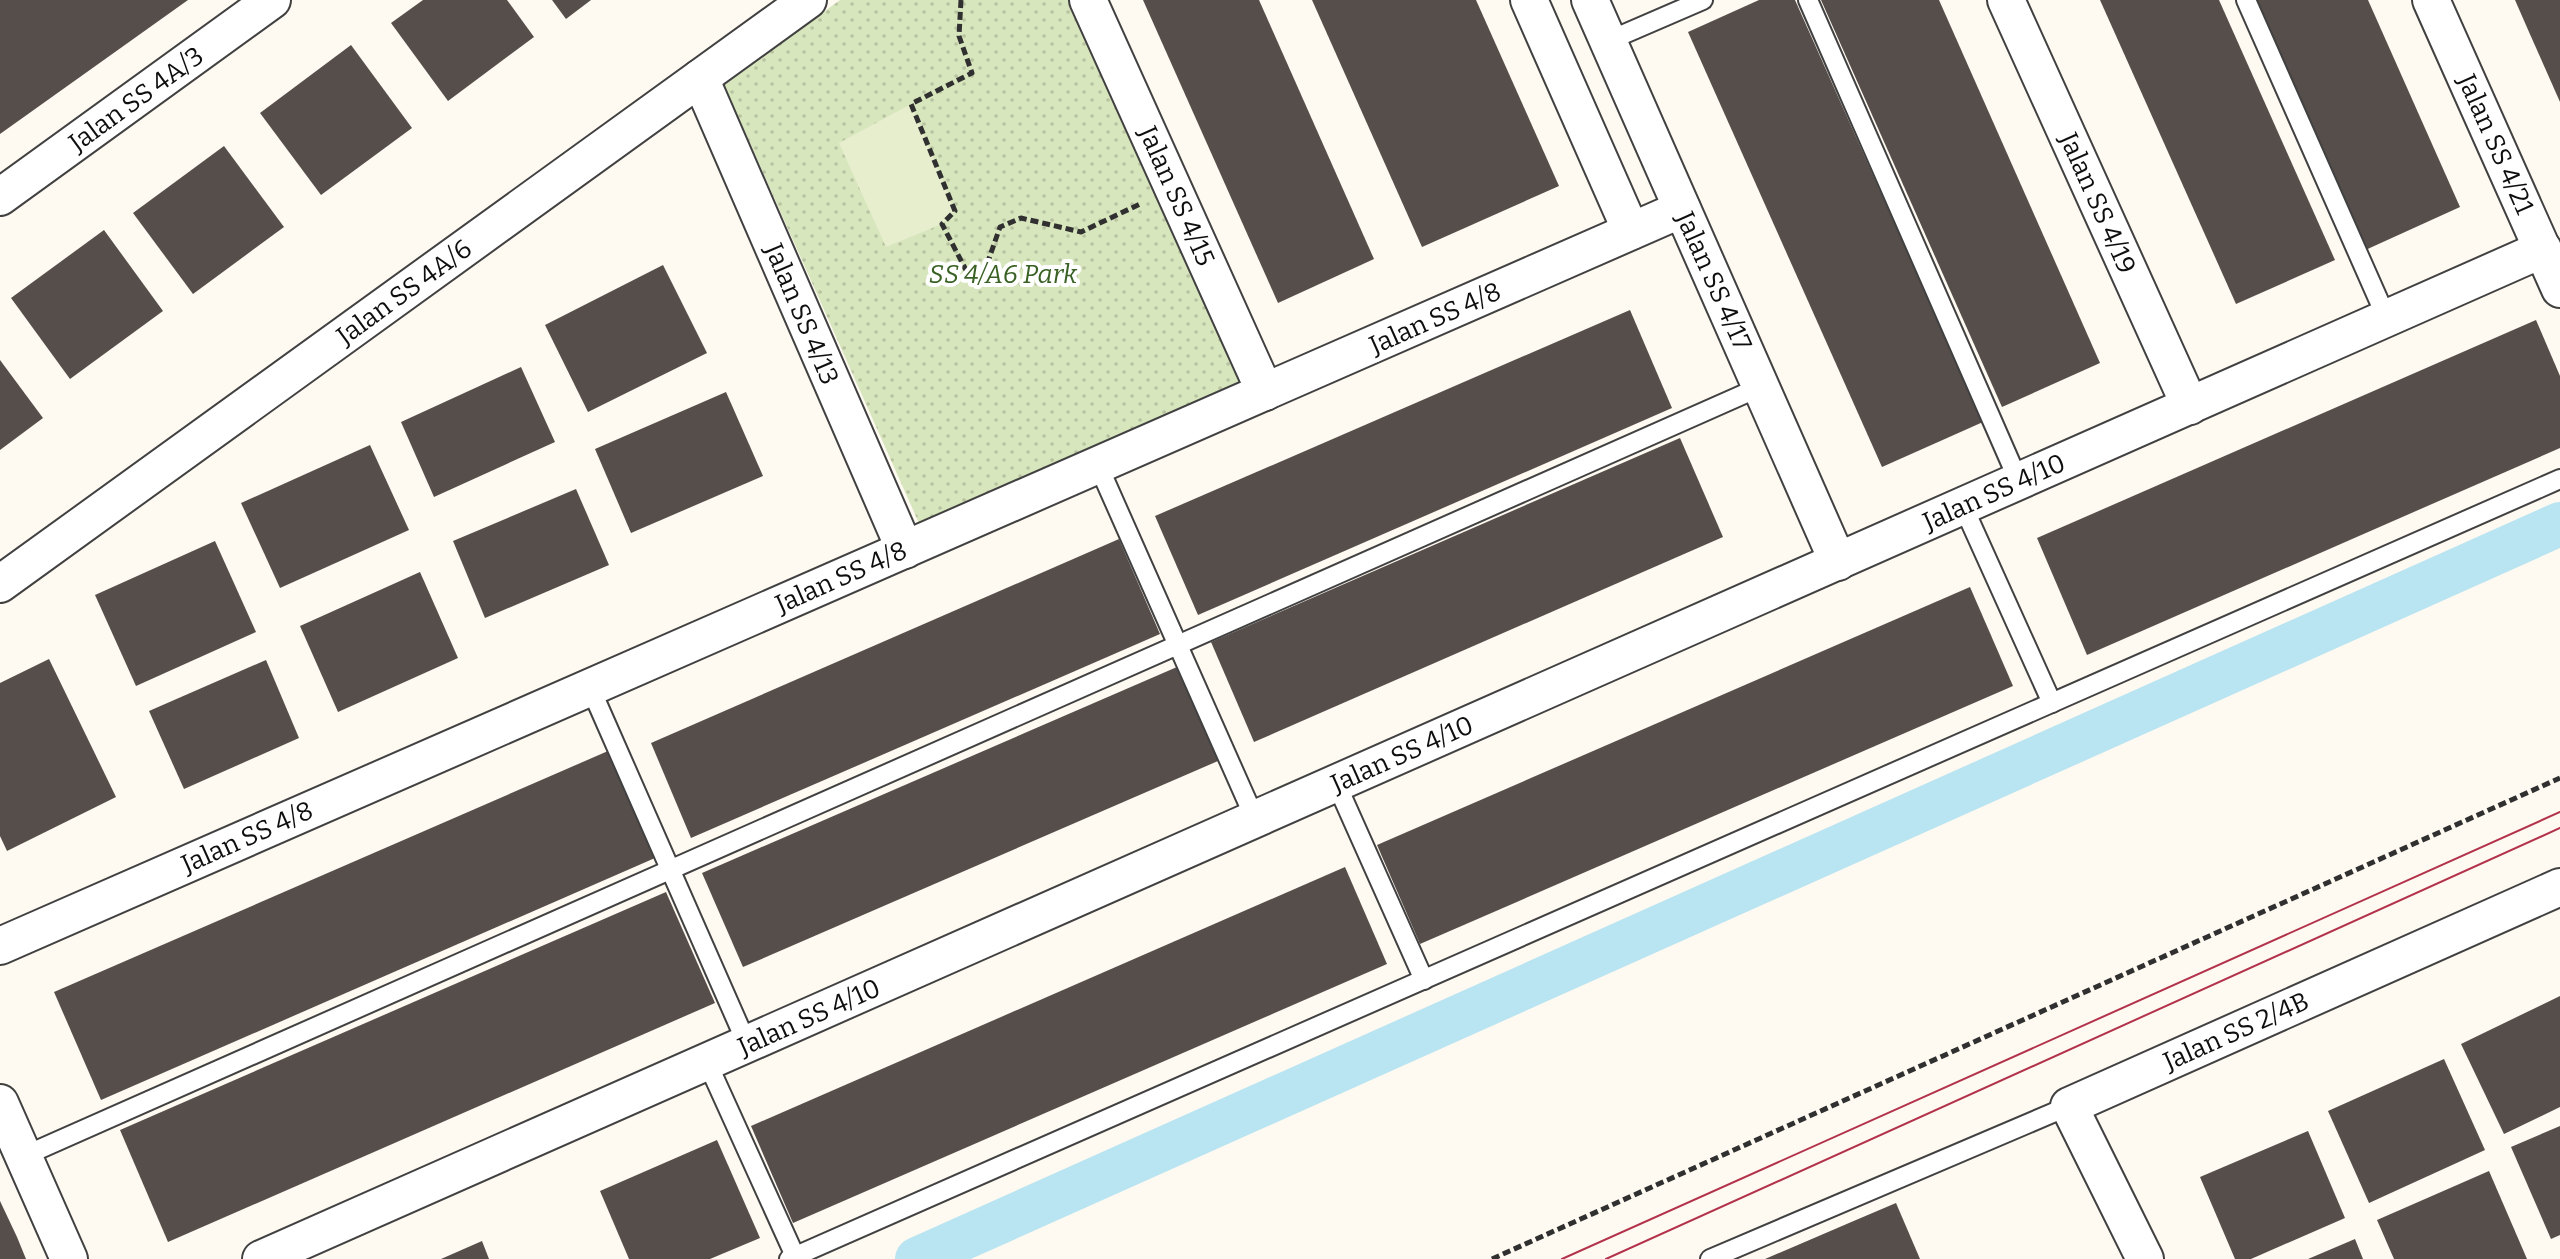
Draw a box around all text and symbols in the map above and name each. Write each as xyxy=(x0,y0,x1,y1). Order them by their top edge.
street label: Jalan SS 4A/3 xyxy=(62,40,210,159)
street label: Jalan SS 4/21 xyxy=(2451,69,2540,219)
street label: Jalan SS 4/15 xyxy=(1132,121,1221,271)
street label: Jalan SS 4/19 xyxy=(2052,127,2142,278)
street label: Jalan SS 4/17 xyxy=(1669,206,1758,355)
street label: Jalan SS 4A/6 xyxy=(330,233,478,352)
street label: Jalan SS 4/13 xyxy=(757,238,845,389)
park label: SS 4/A6 Park xyxy=(929,259,1078,290)
street label: Jalan SS 4/8 xyxy=(1364,276,1506,362)
street label: Jalan SS 4/10 xyxy=(1917,447,2070,538)
street label: Jalan SS 4/8 xyxy=(770,535,912,621)
street label: Jalan SS 4/10 xyxy=(1325,709,1478,800)
street label: Jalan SS 4/8 xyxy=(176,795,318,881)
street label: Jalan SS 4/10 xyxy=(732,972,885,1063)
street label: Jalan SS 2/4B xyxy=(2158,986,2314,1078)

